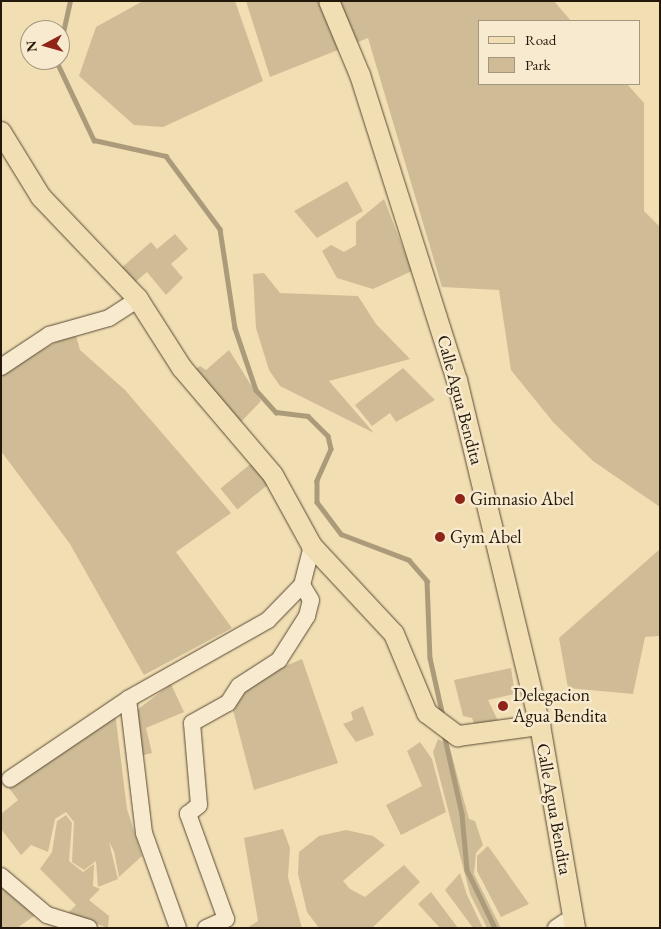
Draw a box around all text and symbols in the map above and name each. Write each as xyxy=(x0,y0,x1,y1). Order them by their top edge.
north arrow xyxy=(20,20,70,70)
legend xyxy=(478,20,641,85)
text: Road xyxy=(525,30,556,49)
text: N xyxy=(22,40,41,53)
text: Park xyxy=(525,55,551,74)
street label: Calle Agua Bendita xyxy=(432,333,488,467)
place label: Gimnasio Abel xyxy=(470,488,574,510)
marker: Gimnasio Abel xyxy=(454,493,466,505)
place label: Gym Abel xyxy=(450,526,522,548)
marker: Gym Abel xyxy=(434,531,446,543)
place label: Delegacion Agua Bendita xyxy=(513,685,607,728)
marker: Delegacion Agua Bendita xyxy=(497,700,509,712)
street label: Calle Agua Bendita xyxy=(532,742,576,876)

